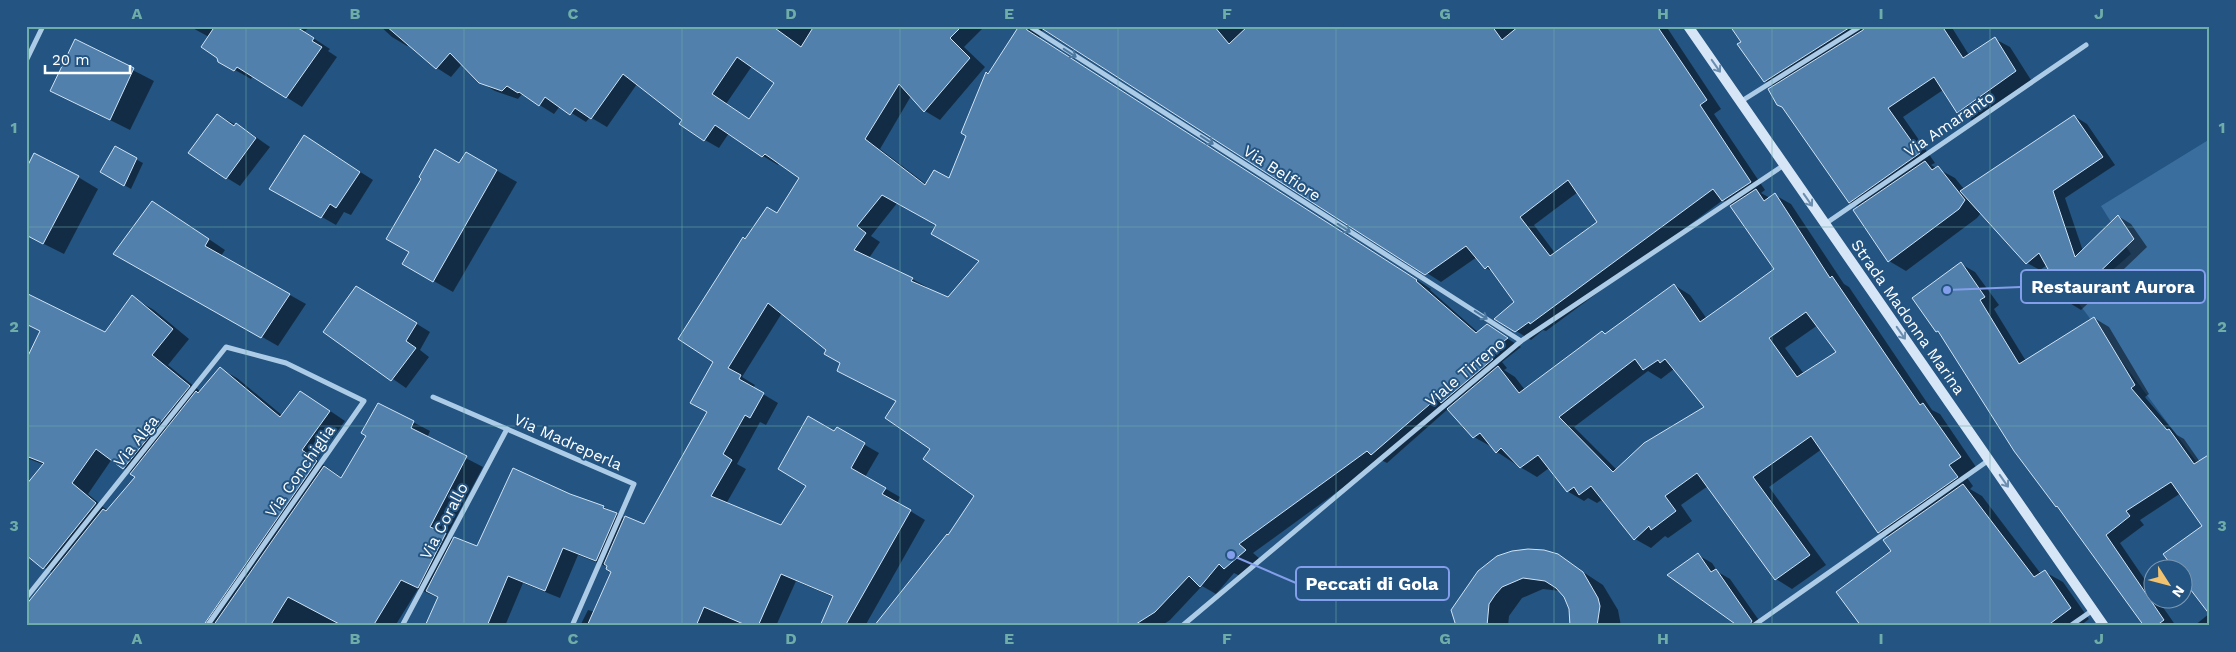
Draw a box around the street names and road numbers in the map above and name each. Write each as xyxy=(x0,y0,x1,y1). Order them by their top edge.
street label: Via Amaranto xyxy=(1900,87,1998,161)
street label: Via Belfiore xyxy=(1240,141,1324,205)
street label: Strada Madonna Marina xyxy=(1847,236,1969,398)
street label: Viale Tirreno xyxy=(1421,333,1509,411)
street label: Via Madreperla xyxy=(511,410,625,474)
street label: Via Alga xyxy=(109,411,163,471)
street label: Via Conchiglia xyxy=(261,421,339,521)
street label: Via Corallo xyxy=(416,479,472,563)

